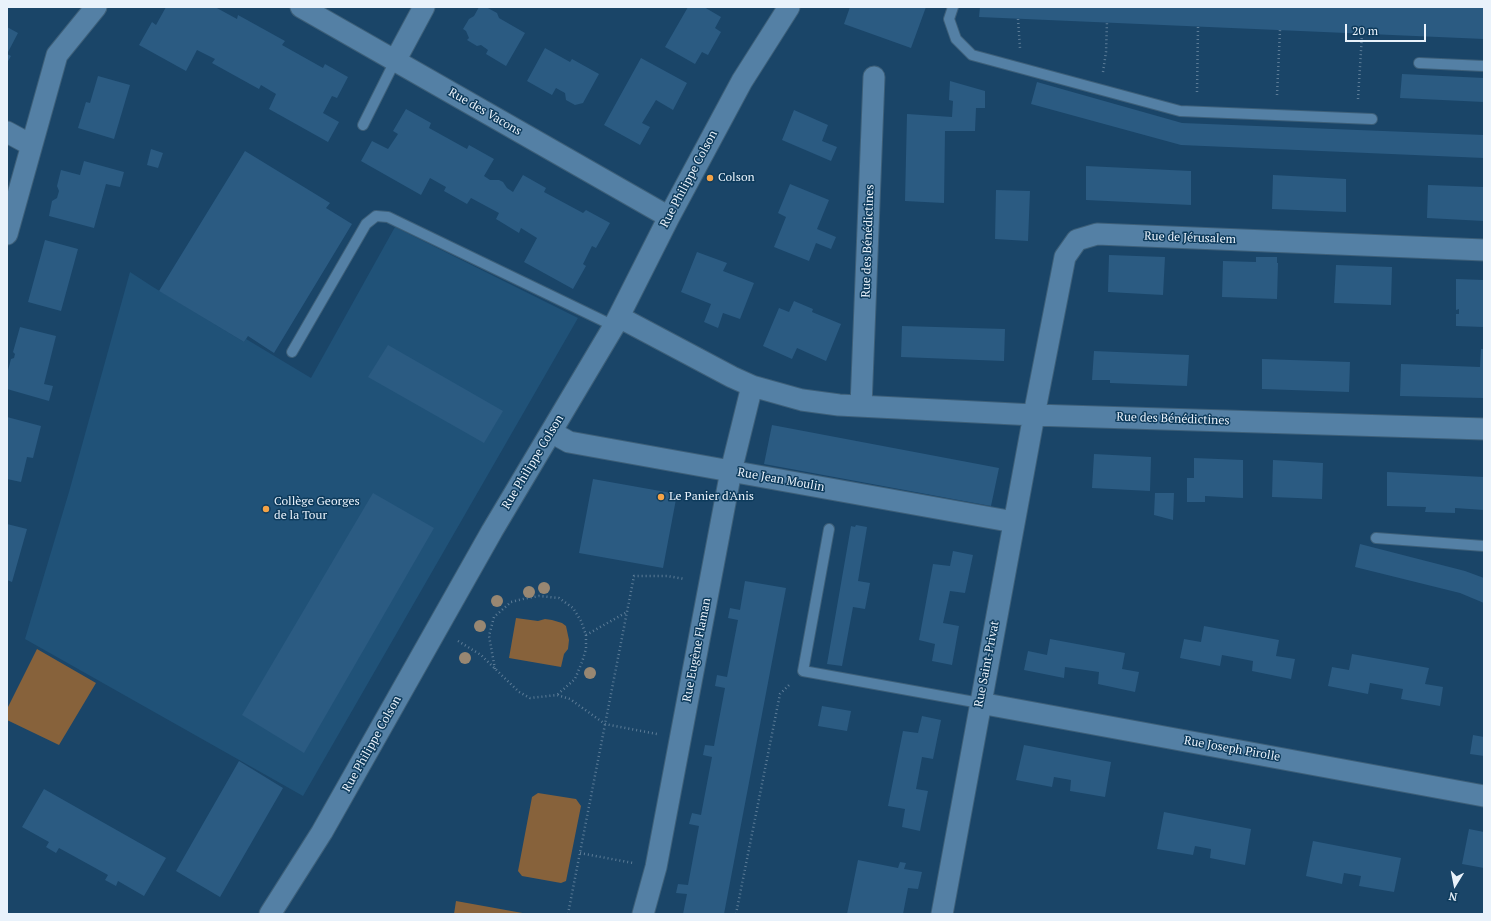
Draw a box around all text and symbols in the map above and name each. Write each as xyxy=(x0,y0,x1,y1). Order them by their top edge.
scale bar xyxy=(1347,16,1428,42)
text: 20 m xyxy=(1352,23,1378,38)
street label: Rue des Vacons xyxy=(446,85,524,139)
street label: Rue Philippe Colson xyxy=(657,128,721,230)
place label: Colson xyxy=(718,171,755,185)
marker: Colson xyxy=(705,173,715,183)
street label: Rue des Bénédictines xyxy=(859,184,877,298)
street label: Rue de Jérusalem xyxy=(1144,229,1236,247)
street label: Rue des Bénédictines xyxy=(1116,410,1230,428)
street label: Rue Philippe Colson xyxy=(499,412,567,512)
street label: Rue Jean Moulin xyxy=(736,465,826,495)
place label: Le Panier d'Anis xyxy=(669,490,754,504)
marker: Le Panier d'Anis xyxy=(656,492,666,502)
place label: Collège Georges de la Tour xyxy=(274,495,360,523)
marker: Collège Georges de la Tour xyxy=(261,504,271,514)
street label: Rue Eugène Flaman xyxy=(680,597,714,703)
street label: Rue Saint-Privat xyxy=(972,620,1002,708)
street label: Rue Philippe Colson xyxy=(340,693,404,795)
street label: Rue Joseph Pirolle xyxy=(1183,733,1281,765)
north arrow xyxy=(1435,865,1475,905)
text: N xyxy=(1448,889,1458,904)

